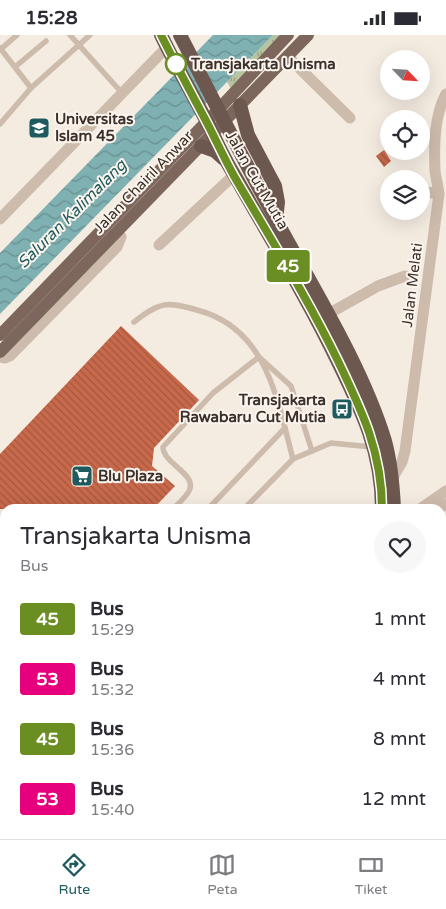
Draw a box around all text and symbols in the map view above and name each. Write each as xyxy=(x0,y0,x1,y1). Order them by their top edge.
text: 15:28 xyxy=(25,7,78,29)
north arrow xyxy=(380,50,430,100)
map controls xyxy=(380,50,430,220)
marker: Transjakarta Unisma xyxy=(165,53,187,75)
place label: Transjakarta Unisma xyxy=(190,55,336,74)
place label: Universitas Islam 45 xyxy=(55,110,133,145)
button: locate xyxy=(380,110,430,160)
school or university icon: Universitas Islam 45 xyxy=(27,116,51,140)
street label: Jalan Chairil Anwar xyxy=(89,127,197,237)
street label: Jalan Cut Mutia xyxy=(221,127,293,233)
water label: Saluran Kalimalang xyxy=(13,155,131,273)
button: layers xyxy=(380,170,430,220)
street label: Jalan Melati xyxy=(398,242,426,328)
line badge: 45 xyxy=(266,250,310,282)
text: 45 xyxy=(277,255,299,277)
place label: Transjakarta Rawabaru Cut Mutia xyxy=(180,391,326,426)
bus stop icon: Transjakarta Rawabaru Cut Mutia xyxy=(330,397,354,421)
supermarket icon: Blu Plaza xyxy=(70,464,94,488)
place label: Blu Plaza xyxy=(98,467,163,485)
button: heart xyxy=(374,521,426,573)
text: Transjakarta Unisma xyxy=(20,522,251,551)
text: Bus xyxy=(20,556,48,576)
text: Bus xyxy=(90,598,124,620)
text: 45 xyxy=(36,608,59,630)
text: 1 mnt xyxy=(373,608,426,630)
text: 15:29 xyxy=(90,620,134,640)
text: Bus xyxy=(90,658,124,680)
text: 53 xyxy=(36,668,59,690)
text: 4 mnt xyxy=(373,668,426,690)
text: 15:32 xyxy=(90,680,134,700)
text: Bus xyxy=(90,718,124,740)
text: 45 xyxy=(36,728,59,750)
text: 8 mnt xyxy=(373,728,426,750)
text: 15:36 xyxy=(90,740,134,760)
text: Bus xyxy=(90,778,124,800)
text: 53 xyxy=(36,788,59,810)
text: 12 mnt xyxy=(361,788,426,810)
text: 15:40 xyxy=(90,800,134,820)
tab: Rute xyxy=(59,851,90,898)
tab: Peta xyxy=(207,851,238,898)
tab: Tiket xyxy=(355,851,387,898)

